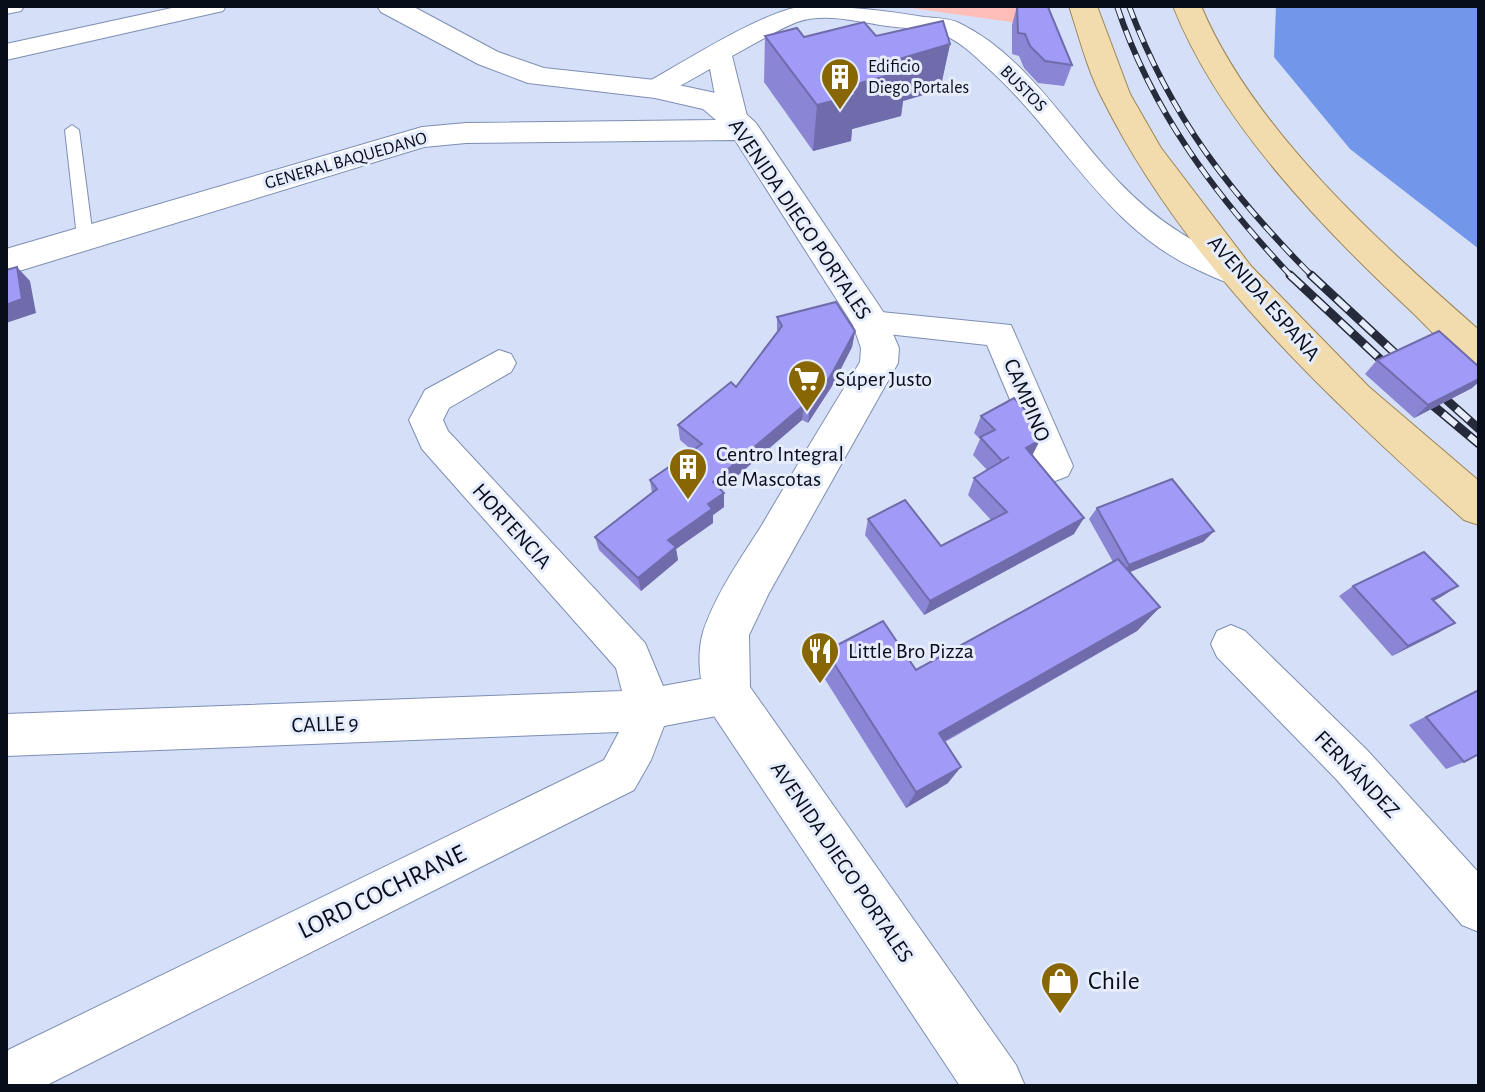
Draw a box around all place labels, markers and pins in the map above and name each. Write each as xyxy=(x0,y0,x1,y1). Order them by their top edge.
building icon: Edificio Diego Portales xyxy=(819,56,861,111)
place label: Edificio Diego Portales xyxy=(868,58,969,97)
supermarket icon: Súper Justo xyxy=(786,358,828,413)
place label: Súper Justo xyxy=(835,368,932,390)
place label: Centro Integral de Mascotas xyxy=(716,443,844,490)
building icon: Centro Integral de Mascotas xyxy=(667,446,709,501)
restaurant icon: Little Bro Pizza xyxy=(799,630,841,685)
place label: Little Bro Pizza xyxy=(848,640,974,662)
shop icon: Chile xyxy=(1039,960,1081,1015)
place label: Chile xyxy=(1088,968,1140,994)

